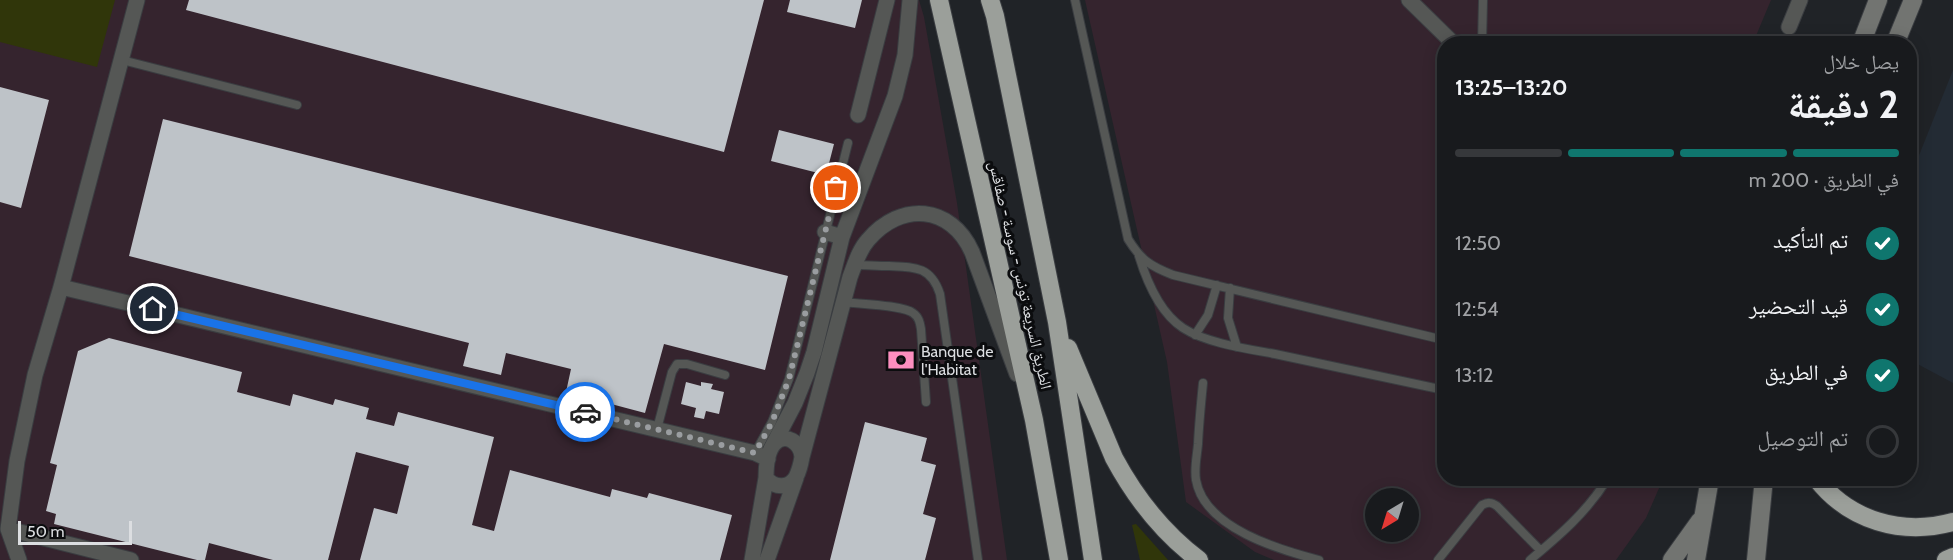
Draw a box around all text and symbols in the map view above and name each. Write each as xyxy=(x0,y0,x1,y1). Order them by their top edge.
text: يصل خلال xyxy=(1823,50,1899,74)
text: 13:20–13:25 xyxy=(1455,74,1568,101)
text: 2 دقيقة xyxy=(1788,80,1899,128)
street label: الطريق السريعة تونس - سوسة - صفاقس xyxy=(984,159,1056,391)
pin xyxy=(810,162,861,213)
text: في الطريق · 200 m xyxy=(1749,168,1899,192)
icon: bag xyxy=(819,171,852,204)
text: تم التأكيد xyxy=(1773,227,1848,254)
icon: check xyxy=(1866,227,1899,260)
text: 12:50 xyxy=(1455,231,1501,255)
pin xyxy=(127,283,178,334)
icon: home xyxy=(136,292,169,325)
text: قيد التحضير xyxy=(1749,293,1848,320)
icon: check xyxy=(1866,293,1899,326)
text: 12:54 xyxy=(1455,297,1499,321)
place label: Banque de l'Habitat xyxy=(921,342,993,379)
bank icon: Banque de l'Habitat xyxy=(886,345,916,375)
text: في الطريق xyxy=(1764,359,1848,386)
icon: check xyxy=(1866,359,1899,392)
text: 13:12 xyxy=(1455,363,1494,387)
courier xyxy=(555,382,615,442)
icon: car xyxy=(569,396,602,429)
text: تم التوصيل xyxy=(1758,425,1848,452)
north arrow xyxy=(1365,488,1419,542)
map controls xyxy=(1365,488,1419,542)
scale bar xyxy=(18,518,132,546)
text: 50 m xyxy=(27,522,64,541)

